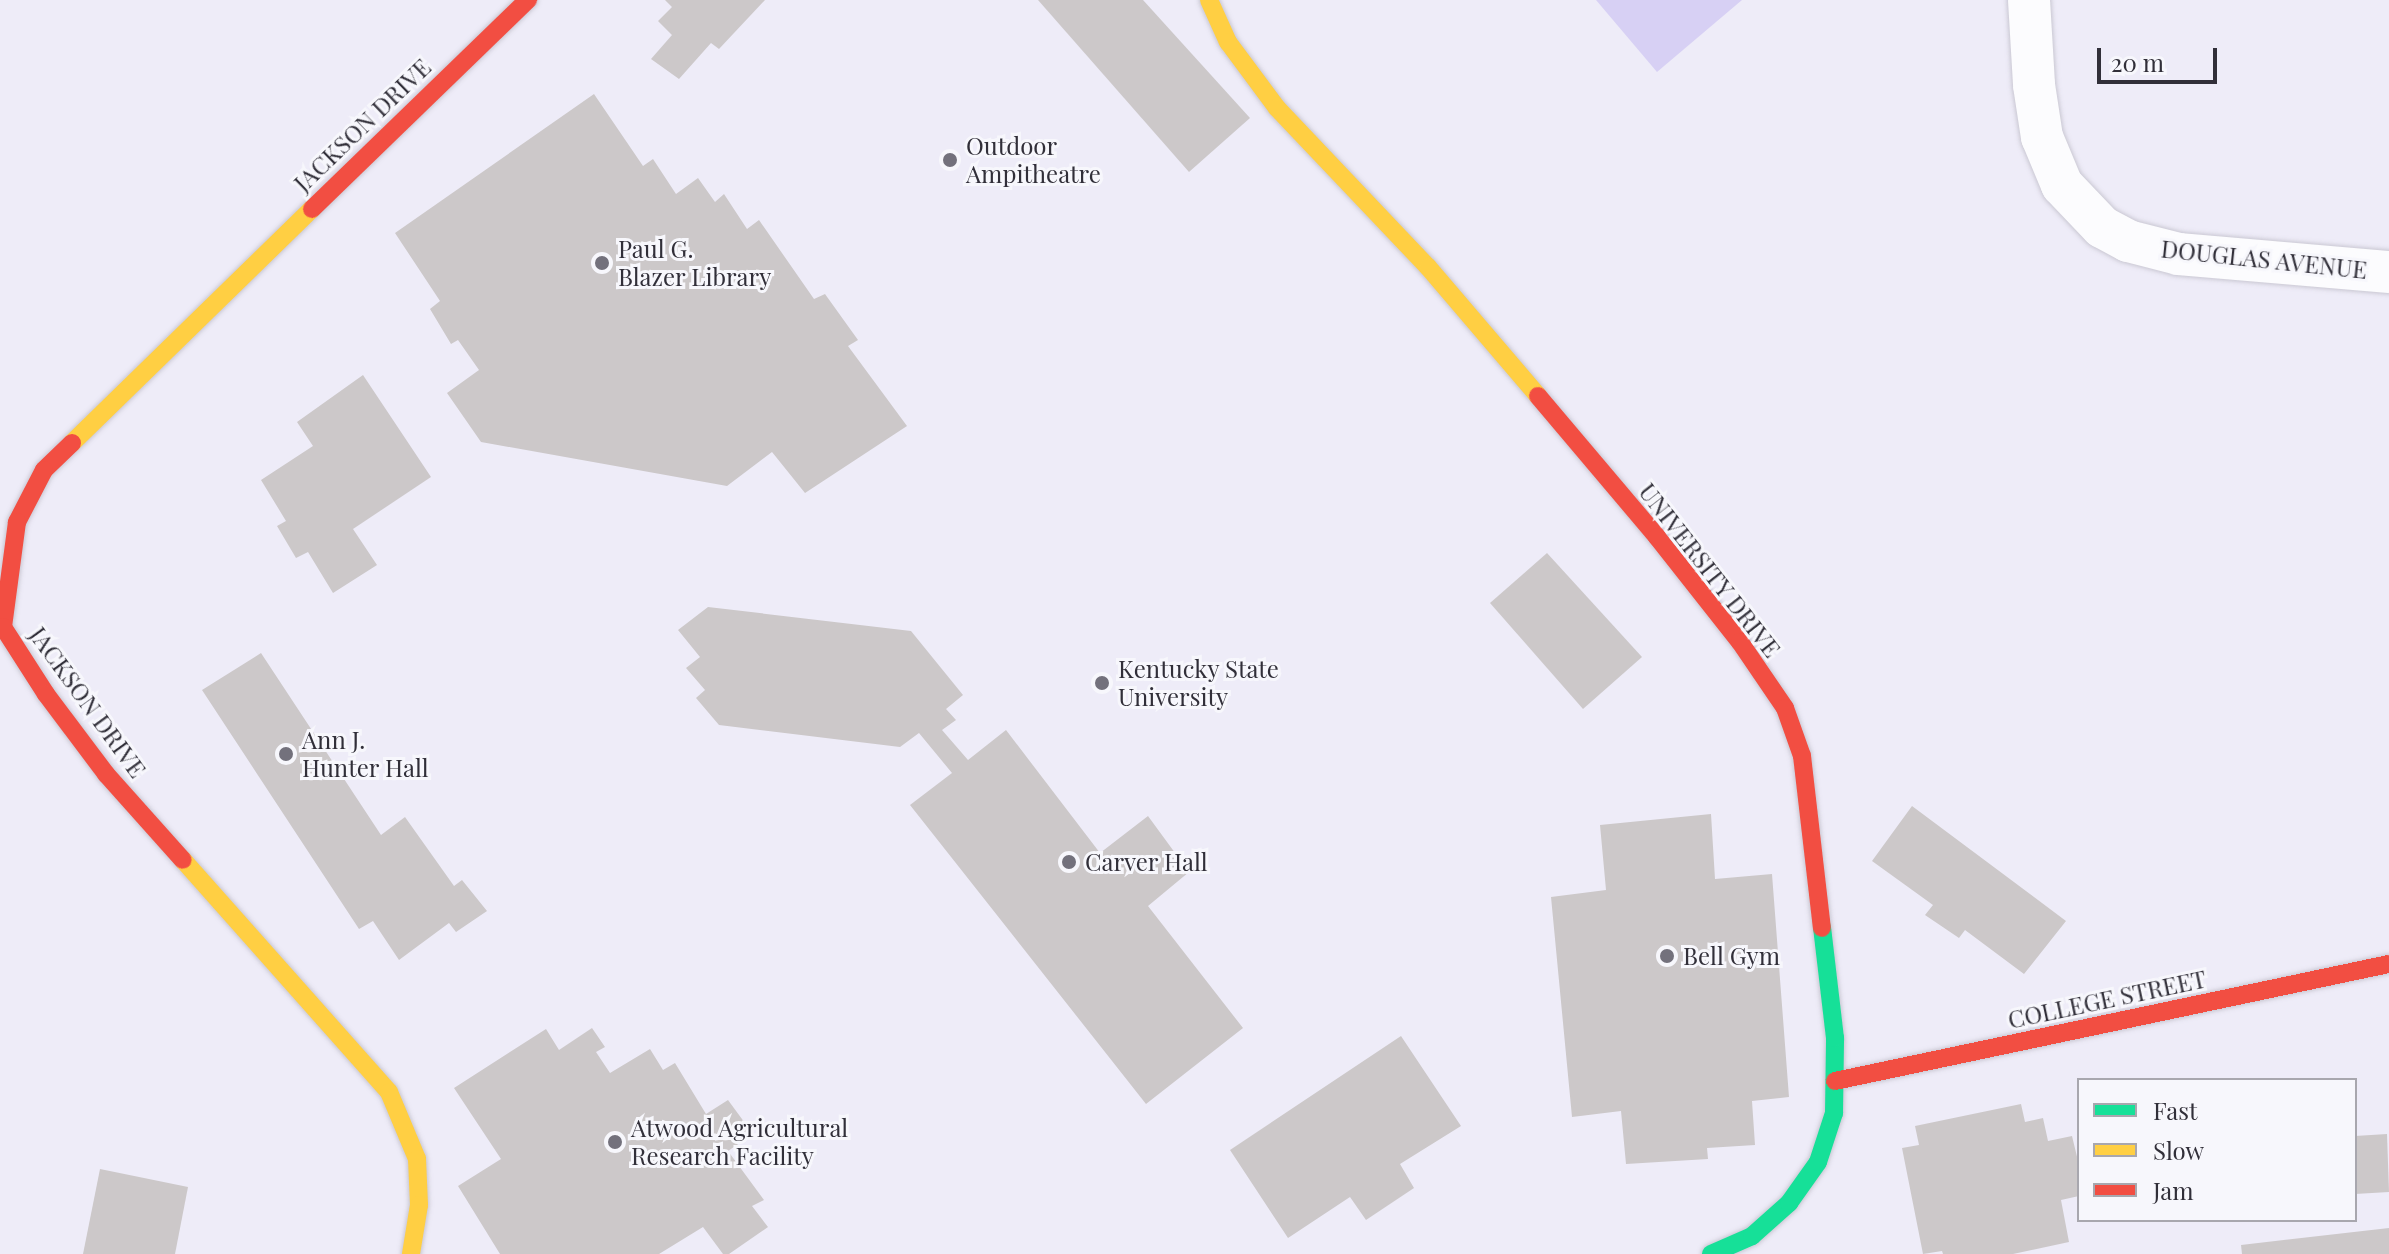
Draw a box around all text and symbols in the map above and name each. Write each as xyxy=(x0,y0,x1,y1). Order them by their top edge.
scale bar xyxy=(2101,32,2221,82)
text: 20 m xyxy=(2111,46,2164,78)
street label: JACKSON DRIVE xyxy=(288,53,436,197)
place label: Outdoor Ampitheatre xyxy=(966,132,1101,188)
marker: Outdoor Ampitheatre xyxy=(941,151,959,169)
street label: DOUGLAS AVENUE xyxy=(2159,234,2369,284)
place label: Paul G. Blazer Library xyxy=(618,235,772,291)
marker: Paul G. Blazer Library xyxy=(593,254,611,272)
street label: UNIVERSITY DRIVE xyxy=(1633,477,1787,663)
street label: JACKSON DRIVE xyxy=(24,621,152,783)
place label: Kentucky State University xyxy=(1118,655,1280,711)
marker: Kentucky State University xyxy=(1093,674,1111,692)
place label: Ann J. Hunter Hall xyxy=(302,726,429,782)
marker: Ann J. Hunter Hall xyxy=(277,745,295,763)
place label: Carver Hall xyxy=(1085,848,1208,876)
marker: Carver Hall xyxy=(1060,853,1078,871)
place label: Bell Gym xyxy=(1683,942,1780,970)
marker: Bell Gym xyxy=(1658,947,1676,965)
street label: COLLEGE STREET xyxy=(2005,964,2209,1034)
legend xyxy=(2077,1078,2357,1222)
text: Fast xyxy=(2153,1094,2198,1126)
place label: Atwood Agricultural Research Facility xyxy=(631,1114,849,1170)
marker: Atwood Agricultural Research Facility xyxy=(606,1133,624,1151)
text: Slow xyxy=(2153,1134,2204,1166)
text: Jam xyxy=(2153,1174,2194,1206)

